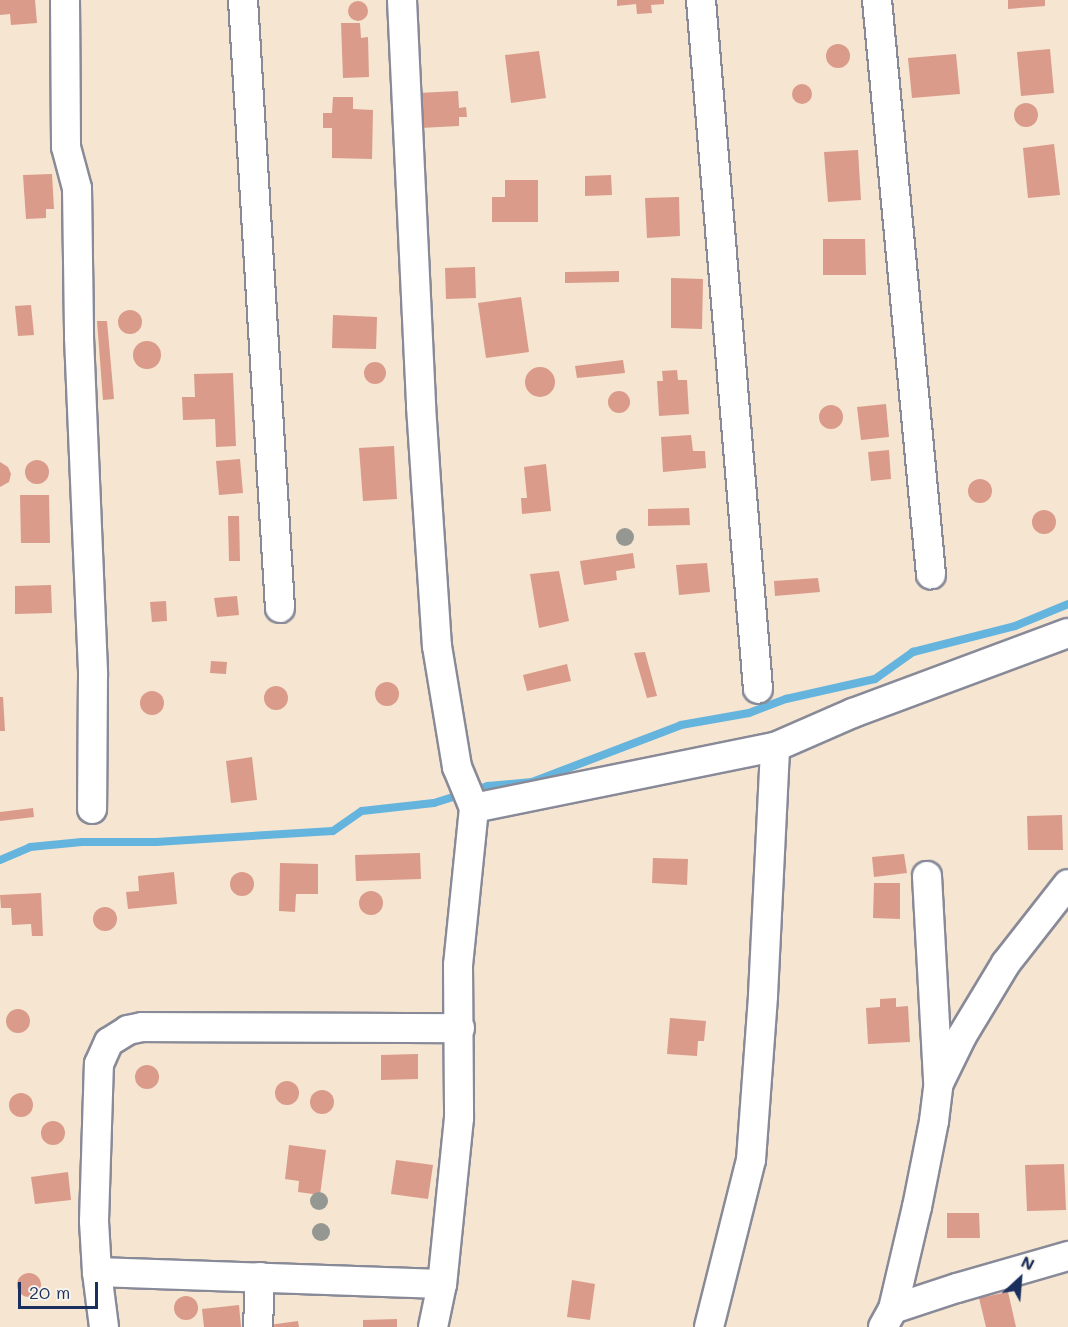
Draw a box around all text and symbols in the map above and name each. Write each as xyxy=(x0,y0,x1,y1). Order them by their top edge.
north arrow xyxy=(990,1249,1050,1309)
text: N xyxy=(1018,1250,1038,1274)
scale bar xyxy=(21,1270,100,1308)
text: 20 m xyxy=(29,1280,70,1304)

